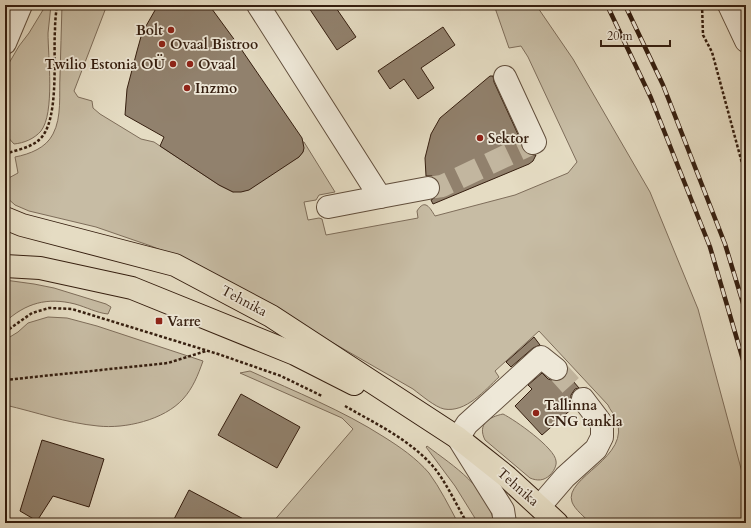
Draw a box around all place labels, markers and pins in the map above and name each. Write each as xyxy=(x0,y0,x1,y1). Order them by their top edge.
place label: Bolt xyxy=(136,21,163,40)
marker: Bolt xyxy=(166,25,176,35)
place label: Ovaal Bistroo xyxy=(170,35,258,54)
marker: Ovaal Bistroo xyxy=(157,39,167,49)
place label: Twilio Estonia OÜ xyxy=(45,54,166,74)
place label: Ovaal xyxy=(198,55,236,74)
marker: Twilio Estonia OÜ xyxy=(168,59,178,69)
marker: Ovaal xyxy=(185,59,195,69)
place label: Inzmo xyxy=(195,79,237,98)
marker: Inzmo xyxy=(182,83,192,93)
place label: Sektor xyxy=(488,129,529,148)
marker: Sektor xyxy=(475,133,485,143)
place label: Varre xyxy=(167,312,201,331)
marker: Varre xyxy=(154,316,164,326)
place label: Tallinna CNG tankla xyxy=(544,396,623,431)
marker: Tallinna CNG tankla xyxy=(531,408,541,418)

